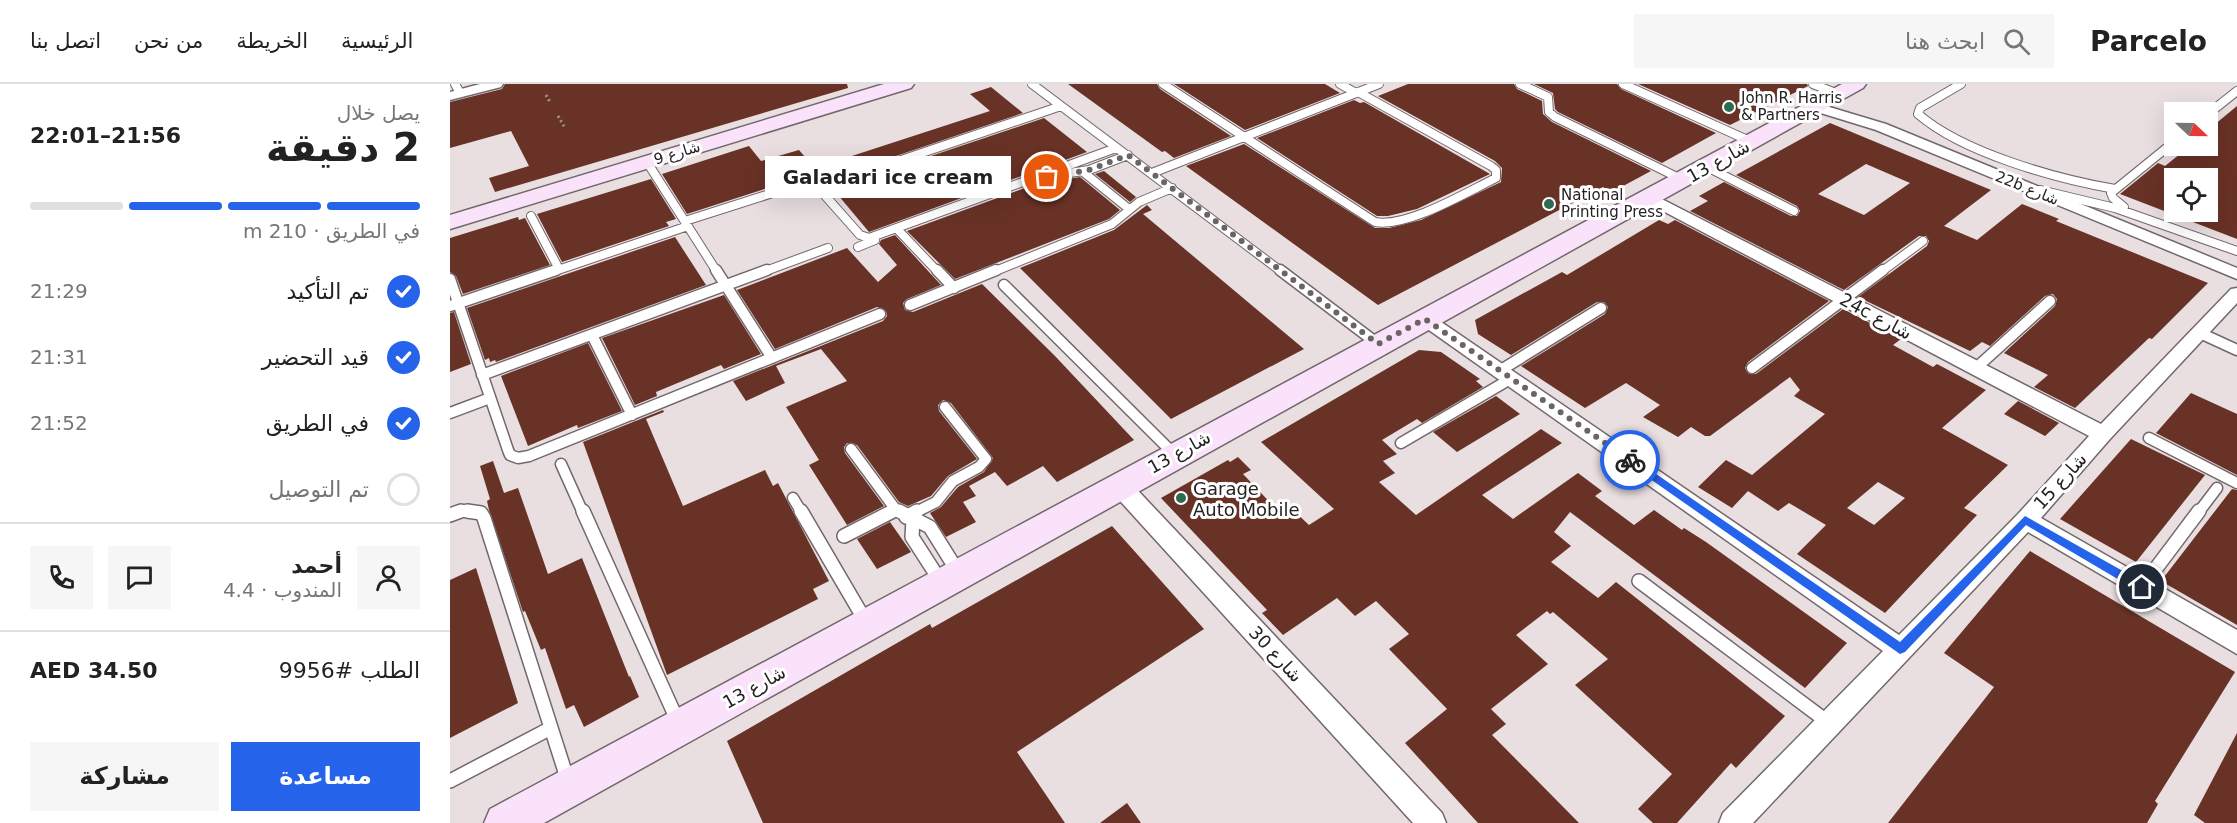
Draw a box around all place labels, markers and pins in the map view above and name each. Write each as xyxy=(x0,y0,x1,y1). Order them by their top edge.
place label: John R. Harris & Partners xyxy=(1740,89,1843,124)
marker: John R. Harris & Partners xyxy=(1722,100,1736,114)
pin xyxy=(1021,151,1072,202)
callout: Galadari ice cream xyxy=(765,156,1011,198)
place label: National Printing Press xyxy=(1561,186,1663,221)
marker: National Printing Press xyxy=(1542,197,1556,211)
place label: Garage Auto Mobile xyxy=(1193,478,1300,520)
marker: Garage Auto Mobile xyxy=(1174,491,1188,505)
pin xyxy=(2116,561,2167,612)

